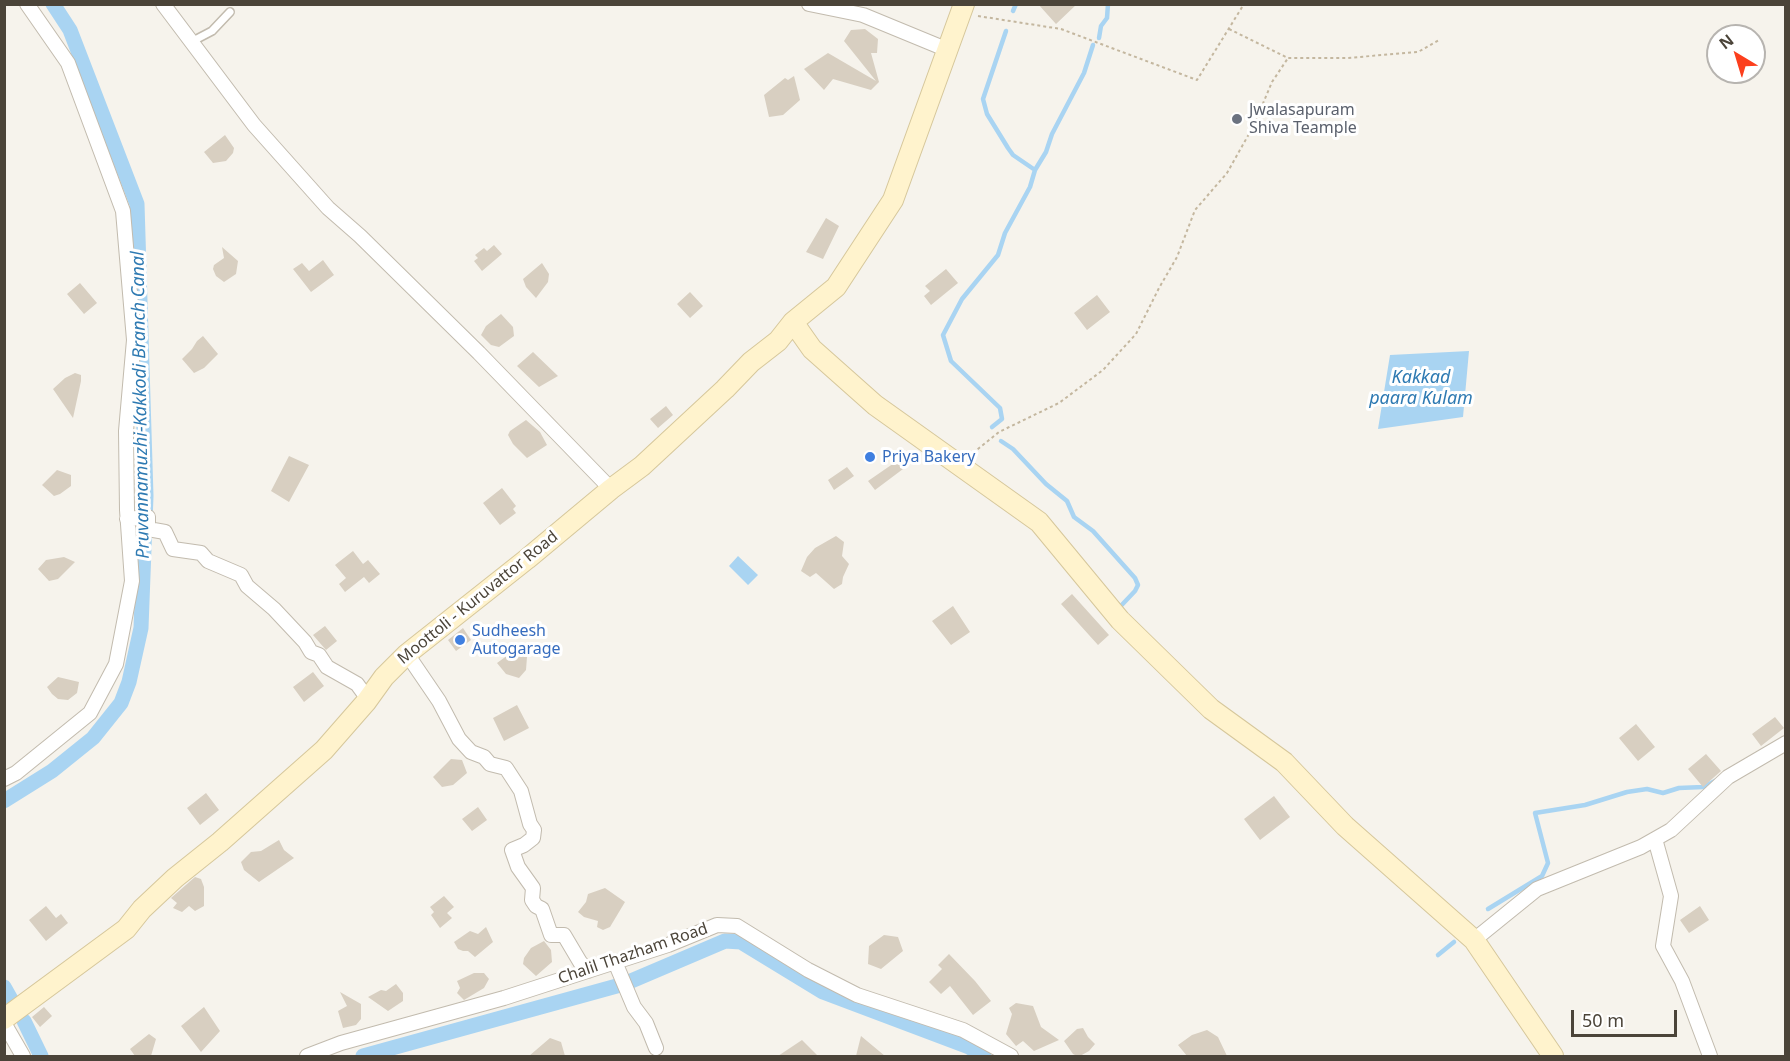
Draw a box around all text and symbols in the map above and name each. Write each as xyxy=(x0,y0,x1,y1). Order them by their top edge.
north arrow xyxy=(1706,24,1766,84)
text: N xyxy=(1714,29,1738,54)
place label: Jwalasapuram Shiva Teample xyxy=(1249,100,1357,138)
marker: Jwalasapuram Shiva Teample xyxy=(1230,112,1244,126)
water label: Pruvannamuzhi-Kakkodi Branch Canal xyxy=(128,251,154,559)
water label: Kakkad paara Kulam xyxy=(1369,367,1473,410)
place label: Priya Bakery xyxy=(882,447,975,467)
marker: Priya Bakery xyxy=(863,450,877,464)
street label: Moottoli - Kuruvattor Road xyxy=(394,527,562,669)
place label: Sudheesh Autogarage xyxy=(472,621,561,659)
marker: Sudheesh Autogarage xyxy=(453,633,467,647)
street label: Chalil Thazham Road xyxy=(556,919,710,989)
scale bar xyxy=(1574,998,1680,1036)
text: 50 m xyxy=(1582,1008,1624,1032)

